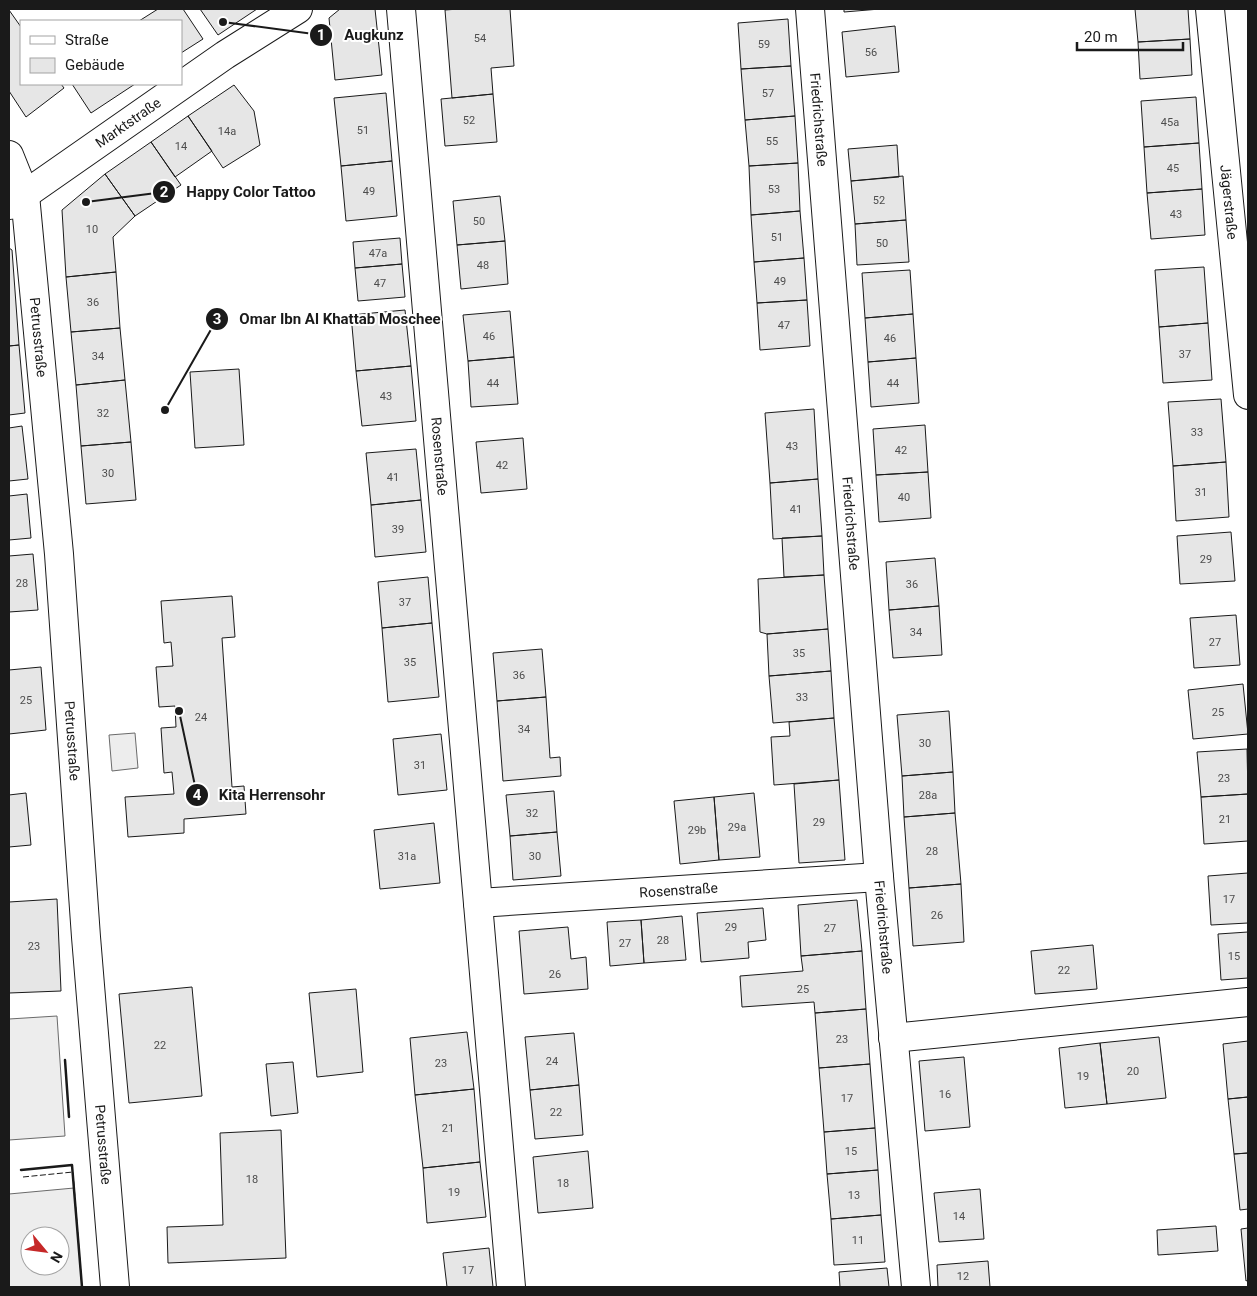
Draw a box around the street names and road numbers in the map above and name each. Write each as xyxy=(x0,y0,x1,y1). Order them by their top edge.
street label: Friedrichstraße xyxy=(807,72,830,167)
street label: Marktstraße xyxy=(92,94,164,151)
street label: Jägerstraße xyxy=(1217,164,1241,240)
street label: Petrusstraße xyxy=(27,297,50,378)
street label: Rosenstraße xyxy=(428,416,451,496)
street label: Friedrichstraße xyxy=(839,476,863,571)
street label: Petrusstraße xyxy=(61,700,83,781)
street label: Rosenstraße xyxy=(639,879,718,901)
street label: Friedrichstraße xyxy=(871,880,896,975)
street label: Petrusstraße xyxy=(92,1104,114,1185)

